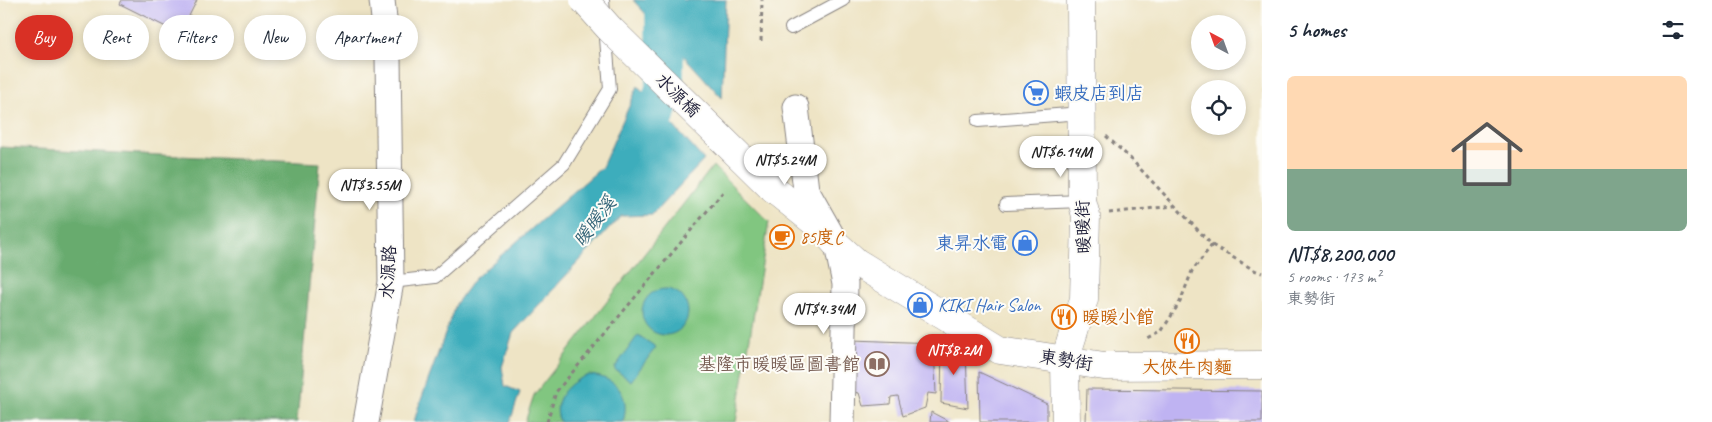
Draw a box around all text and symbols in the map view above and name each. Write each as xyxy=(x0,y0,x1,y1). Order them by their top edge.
chip: Buy xyxy=(15,15,73,60)
chip: Rent xyxy=(83,15,149,60)
chip: Filters xyxy=(159,15,234,60)
chip: New xyxy=(244,15,306,60)
chip: Apartment xyxy=(316,15,418,60)
north arrow xyxy=(1191,15,1246,70)
map controls xyxy=(1191,15,1246,135)
icon: filters xyxy=(1659,16,1687,44)
text: 5 homes xyxy=(1287,17,1346,43)
street label: 水源橋 xyxy=(651,68,705,122)
supermarket icon: 蝦皮店到店 xyxy=(1023,80,1049,106)
button: locate xyxy=(1191,80,1246,135)
place label: 蝦皮店到店 xyxy=(1054,82,1144,104)
icon: home xyxy=(1442,109,1532,199)
pin: NT$6.14M xyxy=(1009,136,1113,178)
text: NT$6.14M xyxy=(1030,142,1092,162)
pin: NT$5.24M xyxy=(733,144,837,186)
text: NT$5.24M xyxy=(755,150,815,170)
pin: NT$3.55M xyxy=(318,168,422,211)
text: NT$3.55M xyxy=(340,175,400,195)
water label: 暖暖溪 xyxy=(568,191,622,252)
street label: 暖暖街 xyxy=(1071,200,1095,254)
cafe icon: 85度C xyxy=(769,224,795,250)
place label: 85度C xyxy=(800,226,845,248)
shop icon: 東昇水電 xyxy=(1012,230,1038,256)
place label: 東昇水電 xyxy=(936,232,1008,254)
text: NT$8,200,000 xyxy=(1287,241,1394,267)
street label: 水源路 xyxy=(376,244,400,300)
text: 5 rooms · 173 m² xyxy=(1287,267,1381,287)
text: 東勢街 xyxy=(1287,289,1335,309)
pin: NT$4.34M xyxy=(772,292,876,335)
shop icon: KIKI Hair Salon xyxy=(907,292,933,318)
place label: KIKI Hair Salon xyxy=(938,294,1042,316)
text: NT$4.34M xyxy=(794,299,854,319)
restaurant icon: 暖暖小館 xyxy=(1051,304,1077,330)
place label: 暖暖小館 xyxy=(1082,306,1154,328)
restaurant icon: 大俠牛肉麵 xyxy=(1174,328,1200,354)
pin: NT$8.2M xyxy=(908,334,1000,376)
text: NT$8.2M xyxy=(927,340,981,360)
street label: 東勢街 xyxy=(1038,345,1094,375)
library icon: 基隆市暖暖區圖書館 xyxy=(864,351,890,377)
place label: 基隆市暖暖區圖書館 xyxy=(698,353,860,375)
place label: 大俠牛肉麵 xyxy=(1142,356,1232,378)

